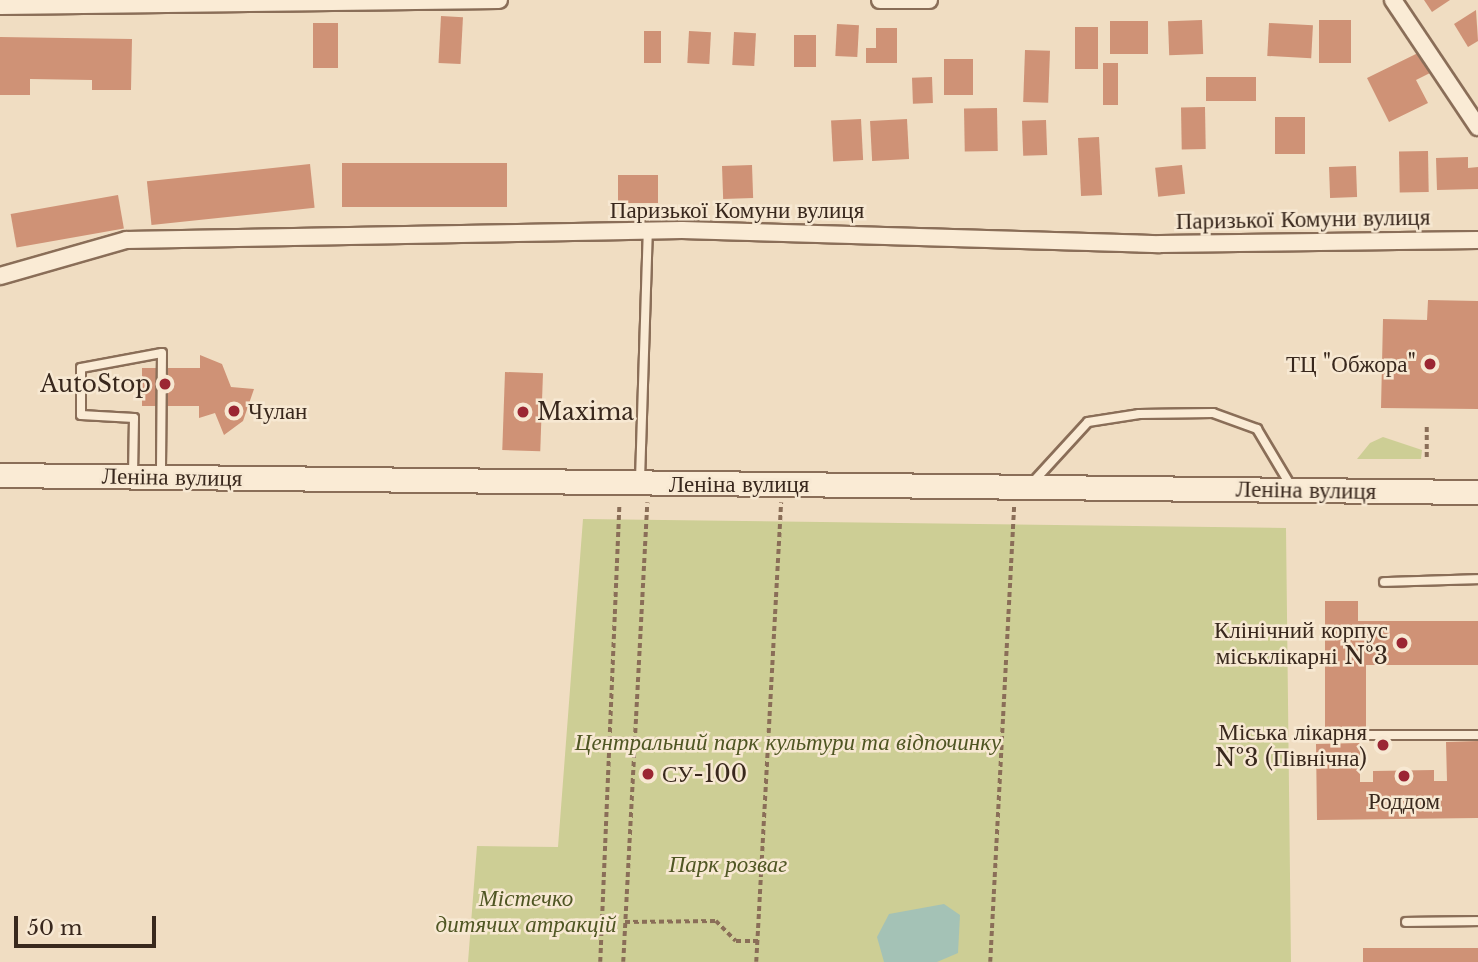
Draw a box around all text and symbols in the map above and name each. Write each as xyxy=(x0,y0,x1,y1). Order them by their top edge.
street label: Паризької Комуни вулиця xyxy=(610,196,864,224)
street label: Паризької Комуни вулиця xyxy=(1176,203,1430,235)
place label: ТЦ "Обжора" xyxy=(1286,350,1416,378)
marker: ТЦ "Обжора" xyxy=(1422,356,1438,372)
place label: AutoStop xyxy=(40,370,151,398)
marker: AutoStop xyxy=(157,376,173,392)
place label: Чулан xyxy=(248,397,307,425)
place label: Maxima xyxy=(537,398,634,426)
marker: Чулан xyxy=(226,403,242,419)
marker: Maxima xyxy=(515,404,531,420)
street label: Леніна вулиця xyxy=(101,462,243,492)
street label: Леніна вулиця xyxy=(669,470,809,498)
street label: Леніна вулиця xyxy=(1235,475,1377,505)
place label: Клінічний корпус міськлікарні №3 xyxy=(1214,616,1388,670)
marker: Клінічний корпус міськлікарні №3 xyxy=(1394,635,1410,651)
place label: Міська лікарня №3 (Північна) xyxy=(1215,718,1367,772)
park label: Центральний парк культури та відпочинку xyxy=(575,728,1001,756)
marker: Міська лікарня №3 (Північна) xyxy=(1373,735,1393,755)
place label: СУ-100 xyxy=(662,760,747,788)
marker: СУ-100 xyxy=(640,766,656,782)
marker: Роддом xyxy=(1396,768,1412,784)
place label: Роддом xyxy=(1368,787,1440,815)
park label: Парк розваг xyxy=(669,850,787,878)
park label: Містечко дитячих атракцій xyxy=(436,884,616,938)
scale bar xyxy=(18,902,159,946)
text: 50 m xyxy=(27,915,82,941)

